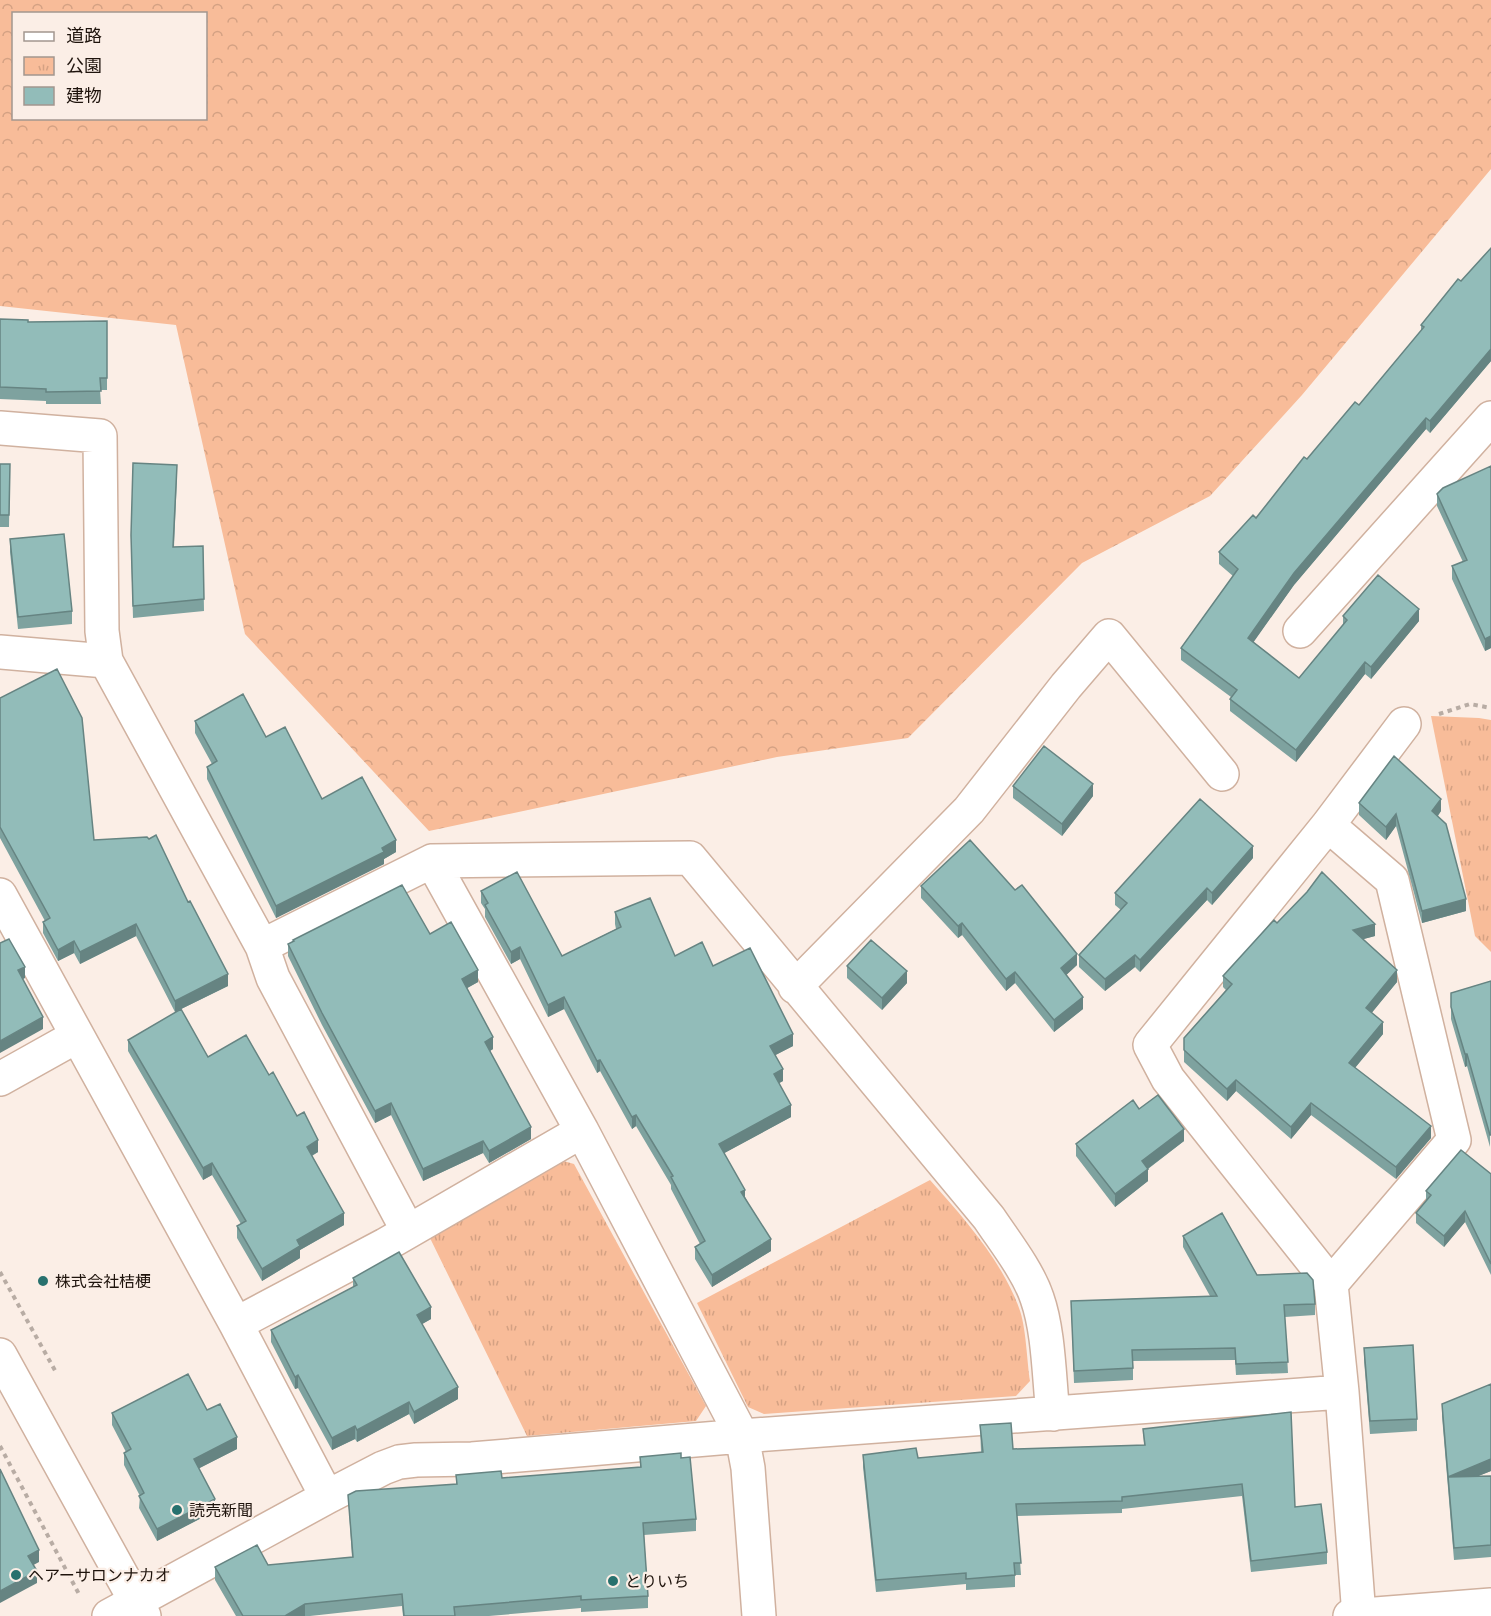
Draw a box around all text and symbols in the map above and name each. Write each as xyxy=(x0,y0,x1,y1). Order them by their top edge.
legend xyxy=(12,12,207,120)
text: 道路 xyxy=(66,25,102,47)
text: 公園 xyxy=(66,55,102,77)
text: 建物 xyxy=(66,85,102,107)
place label: 株式会社桔梗 xyxy=(55,1272,151,1291)
marker: 株式会社桔梗 xyxy=(36,1274,50,1288)
place label: 読売新聞 xyxy=(189,1501,253,1520)
marker: 読売新聞 xyxy=(170,1503,184,1517)
place label: ヘアーサロンナカオ xyxy=(28,1566,171,1585)
marker: ヘアーサロンナカオ xyxy=(9,1568,23,1582)
place label: とりいち xyxy=(625,1572,689,1591)
marker: とりいち xyxy=(606,1574,620,1588)

